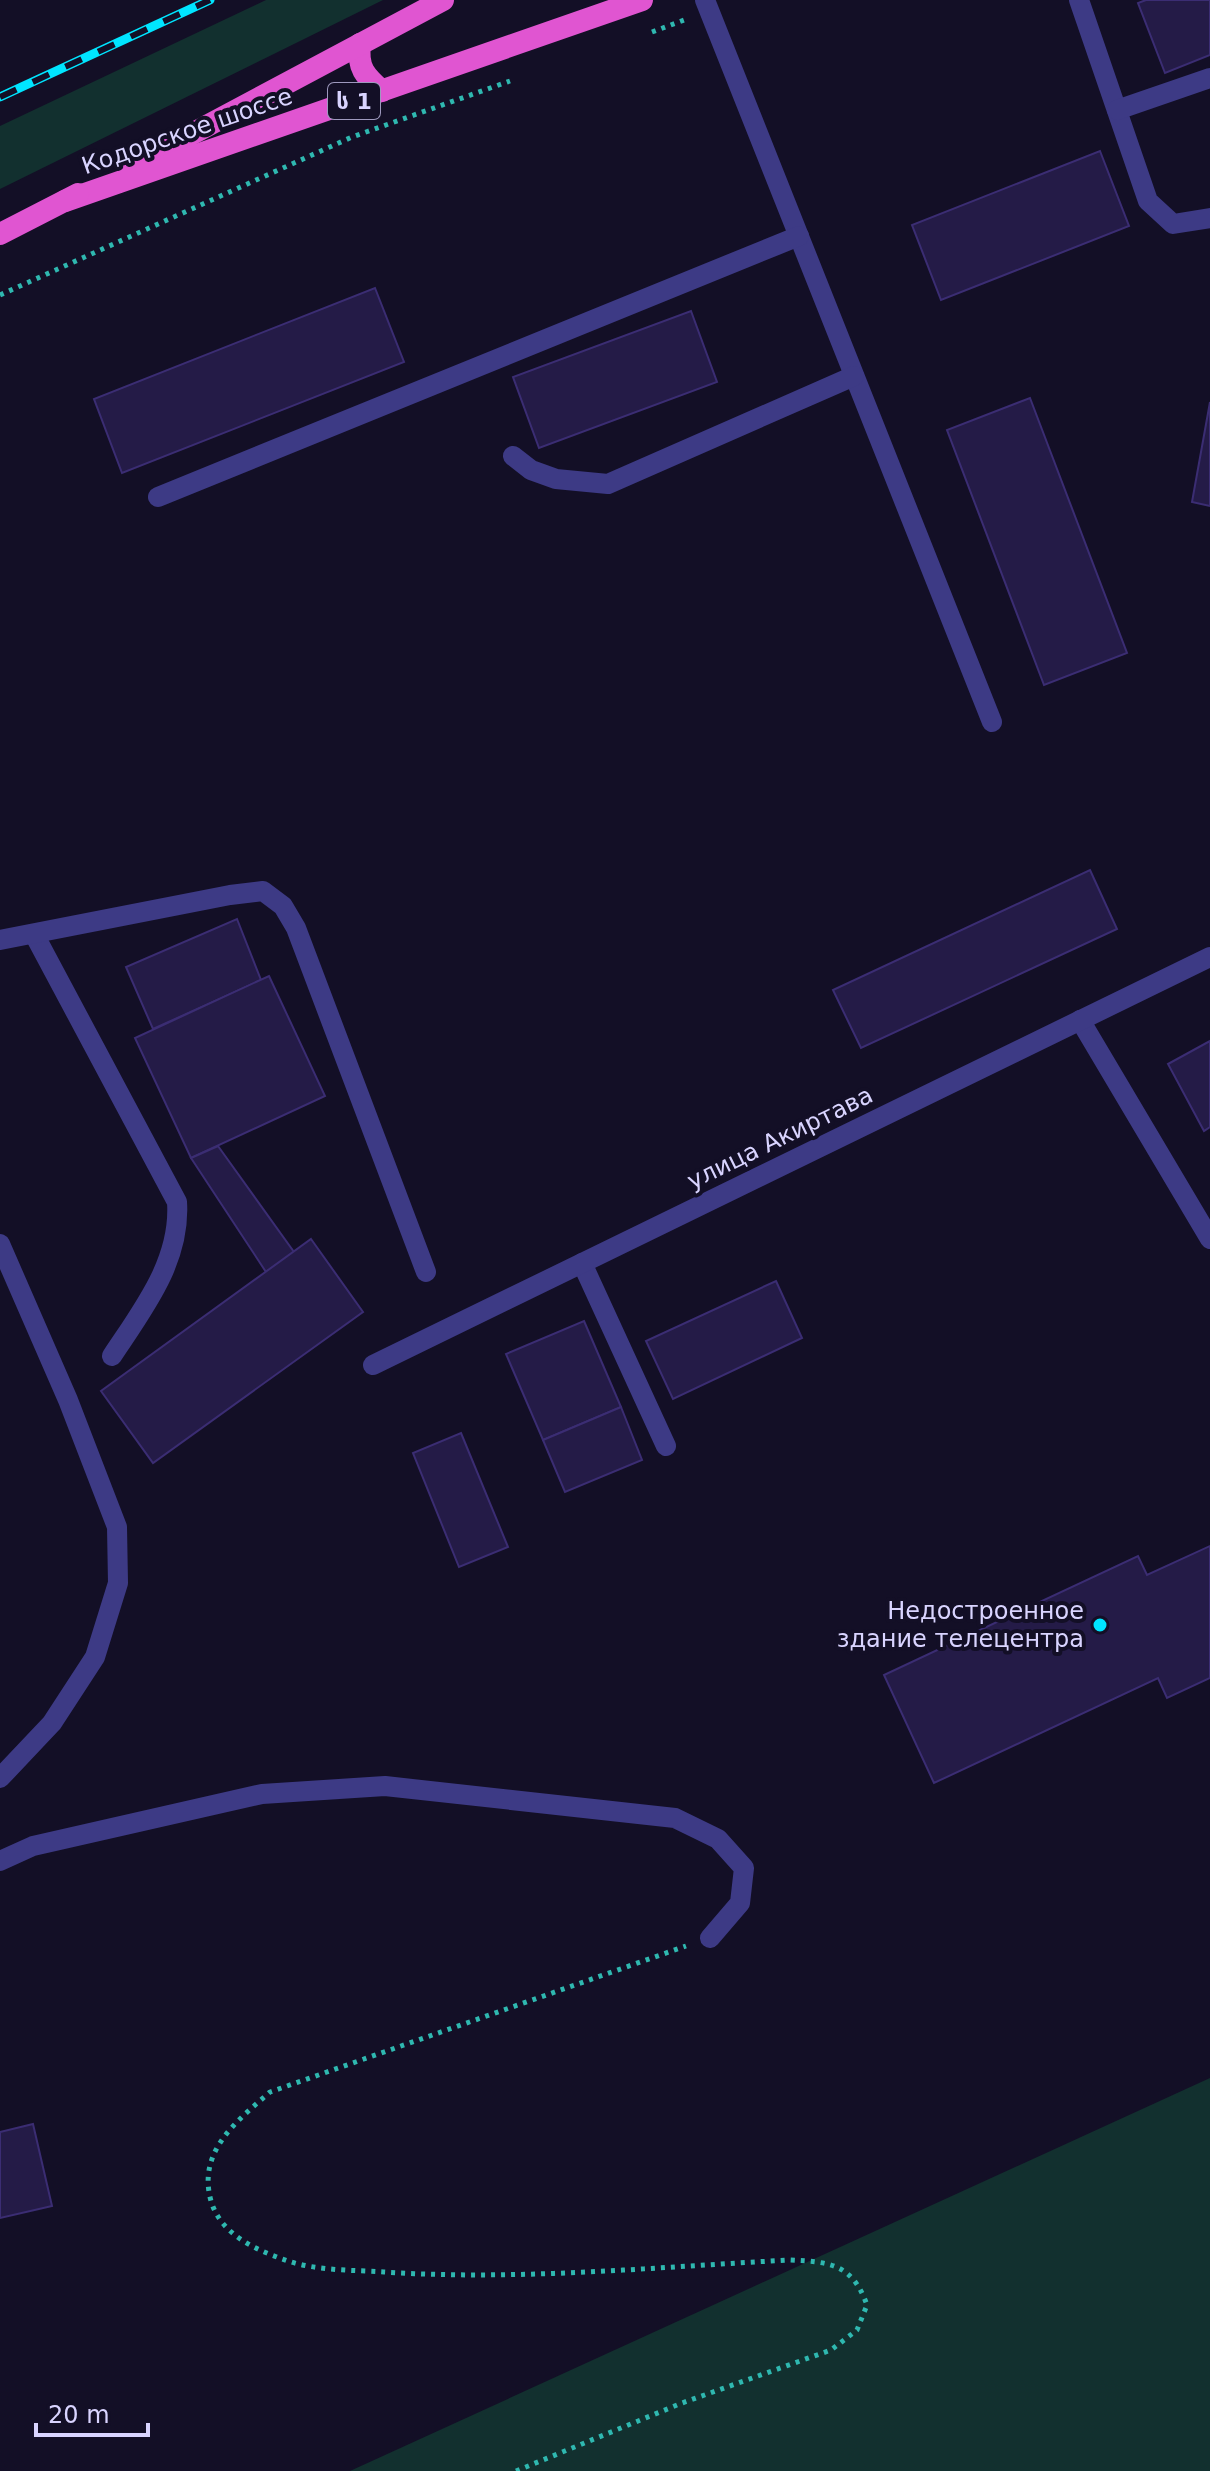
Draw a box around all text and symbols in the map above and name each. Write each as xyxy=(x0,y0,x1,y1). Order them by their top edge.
street label: Кодорское шоссе xyxy=(78,82,296,180)
road number: ს 1 xyxy=(328,83,380,119)
street label: улица Акиртава xyxy=(683,1081,877,1195)
place label: Недостроенное здание телецентра xyxy=(837,1597,1084,1653)
marker: Недостроенное здание телецентра xyxy=(1091,1616,1109,1634)
scale bar xyxy=(36,2387,148,2437)
text: 20 m xyxy=(48,2401,110,2429)

